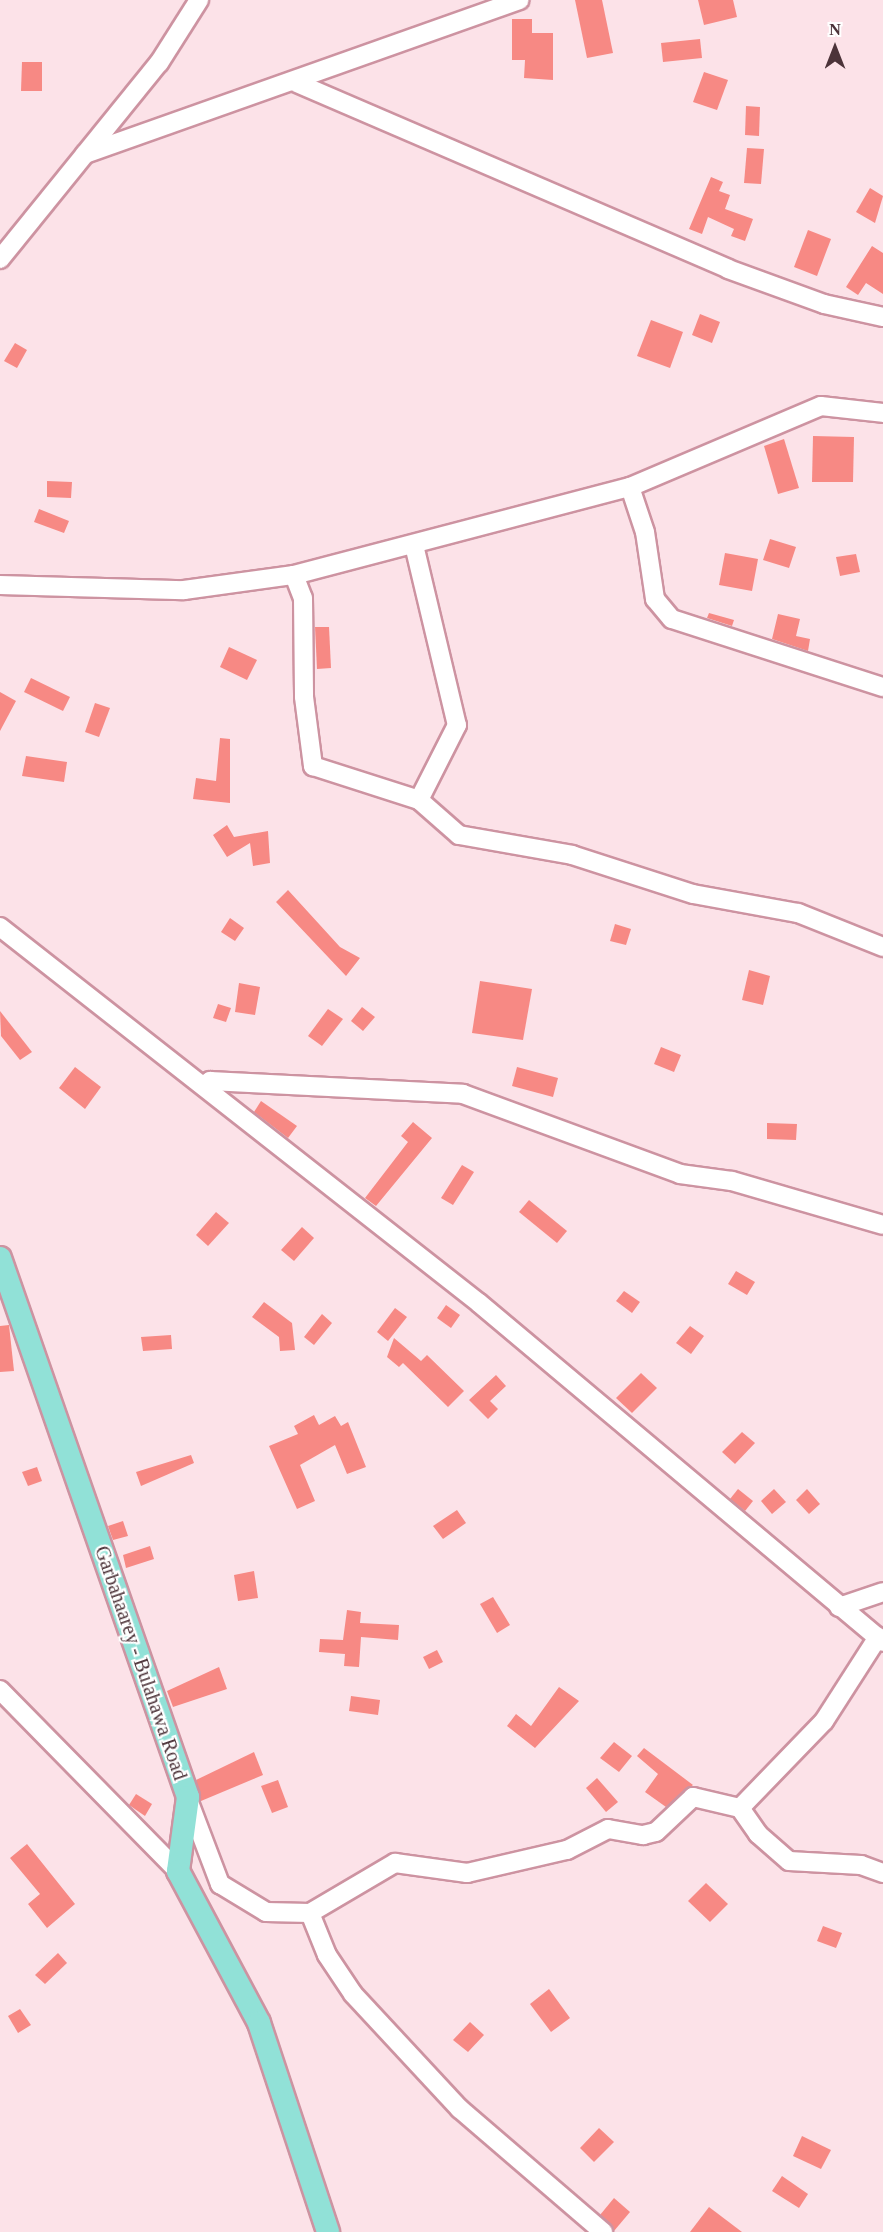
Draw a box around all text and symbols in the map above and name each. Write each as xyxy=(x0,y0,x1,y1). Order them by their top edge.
north arrow xyxy=(805,18,865,78)
text: N xyxy=(829,21,841,38)
street label: Garbahaarey - Bulahawa Road xyxy=(90,1543,192,1783)

